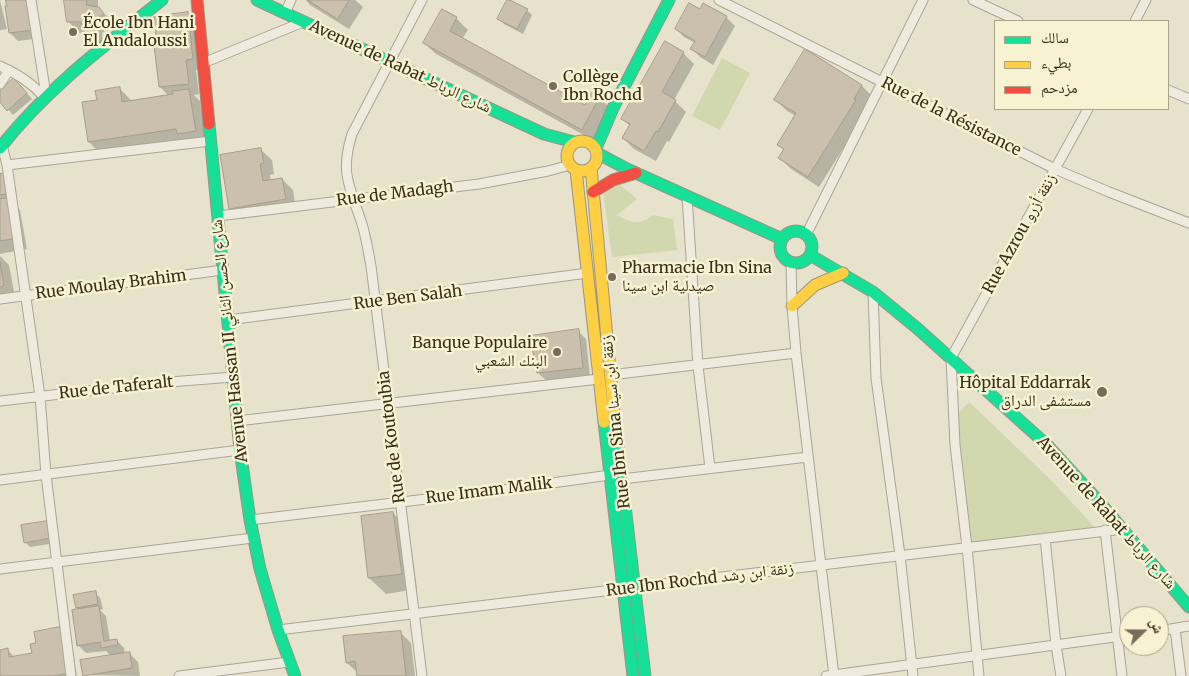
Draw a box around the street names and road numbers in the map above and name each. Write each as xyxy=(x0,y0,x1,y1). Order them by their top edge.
street label: Avenue de Rabat شارع الرباط xyxy=(306,16,494,118)
street label: Rue de la Résistance xyxy=(878,73,1024,161)
street label: Rue Azrou زنقة أزرو xyxy=(979,170,1061,298)
street label: Rue de Madagh xyxy=(335,177,455,211)
street label: Avenue Hassan II شارع الحسن الثاني xyxy=(208,219,252,463)
street label: Rue Moulay Brahim xyxy=(34,266,188,304)
street label: Rue Ben Salah xyxy=(353,282,463,314)
street label: Rue Ibn Sina زنقة ابن سينا xyxy=(597,334,635,510)
street label: Rue de Koutoubia xyxy=(374,370,410,504)
street label: Rue de Taferalt xyxy=(58,372,174,404)
street label: Avenue de Rabat شارع الرباط xyxy=(1032,433,1180,593)
street label: Rue Imam Malik xyxy=(425,474,553,508)
street label: Rue Ibn Rochd زنقة ابن رشد xyxy=(605,559,795,601)

